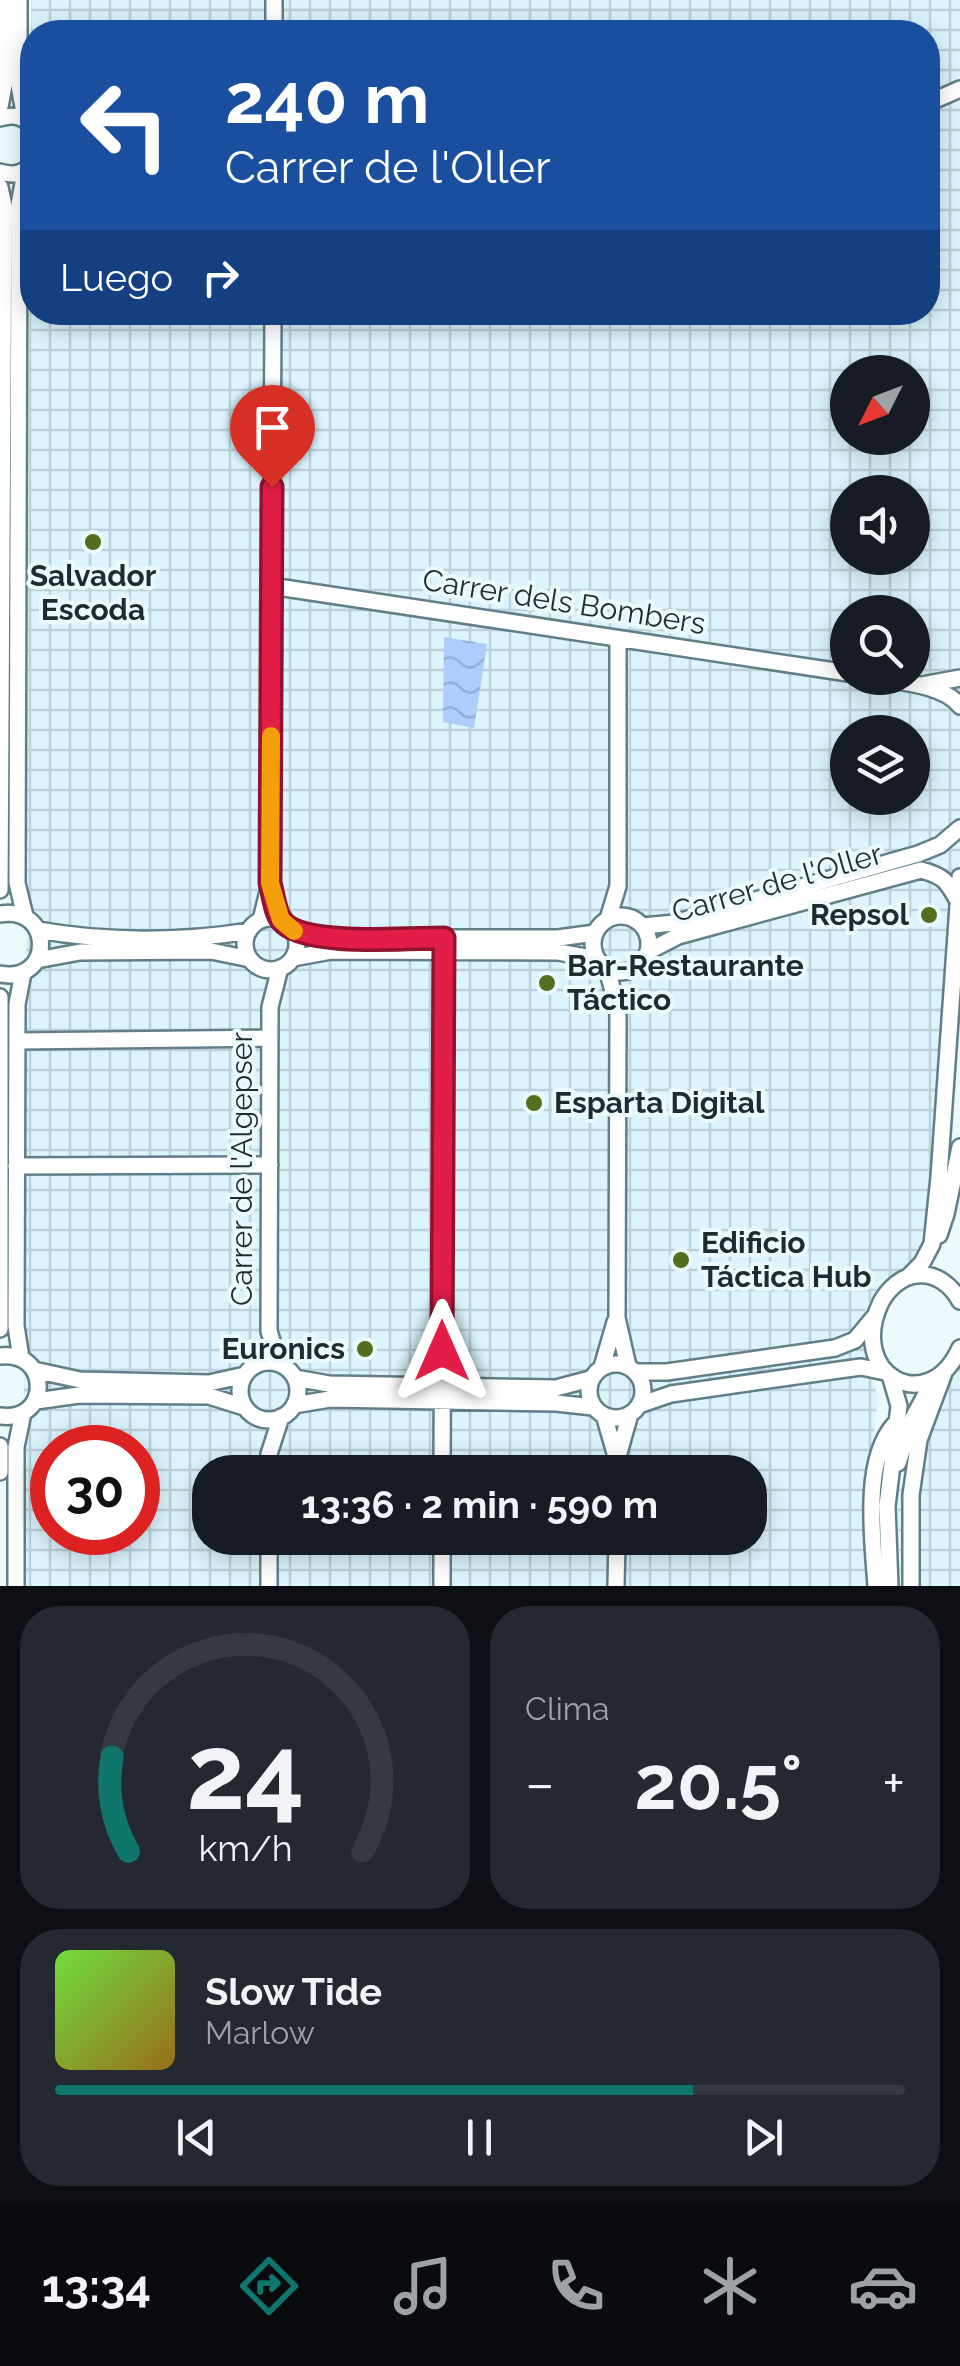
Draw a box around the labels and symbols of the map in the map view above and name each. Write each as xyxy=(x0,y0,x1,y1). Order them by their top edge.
north arrow xyxy=(830,355,930,455)
pin xyxy=(230,385,315,488)
marker: Salvador Escoda xyxy=(82,531,104,553)
place label: Salvador Escoda xyxy=(30,558,157,627)
street label: Carrer dels Bombers xyxy=(420,562,708,641)
street label: Carrer de l'Oller xyxy=(668,836,886,929)
place label: Repsol xyxy=(810,897,909,932)
marker: Repsol xyxy=(918,904,940,926)
place label: Bar-Restaurante Táctico xyxy=(567,948,804,1017)
marker: Bar-Restaurante Táctico xyxy=(536,972,558,994)
street label: Carrer de l'Algepser xyxy=(224,1032,259,1306)
place label: Esparta Digital xyxy=(554,1085,765,1120)
marker: Esparta Digital xyxy=(523,1092,545,1114)
place label: Edificio Táctica Hub xyxy=(701,1225,872,1294)
marker: Edificio Táctica Hub xyxy=(670,1249,692,1271)
position arrow xyxy=(390,1299,494,1403)
place label: Euronics xyxy=(221,1331,345,1366)
marker: Euronics xyxy=(354,1338,376,1360)
speed limit sign: 30 xyxy=(30,1425,160,1555)

